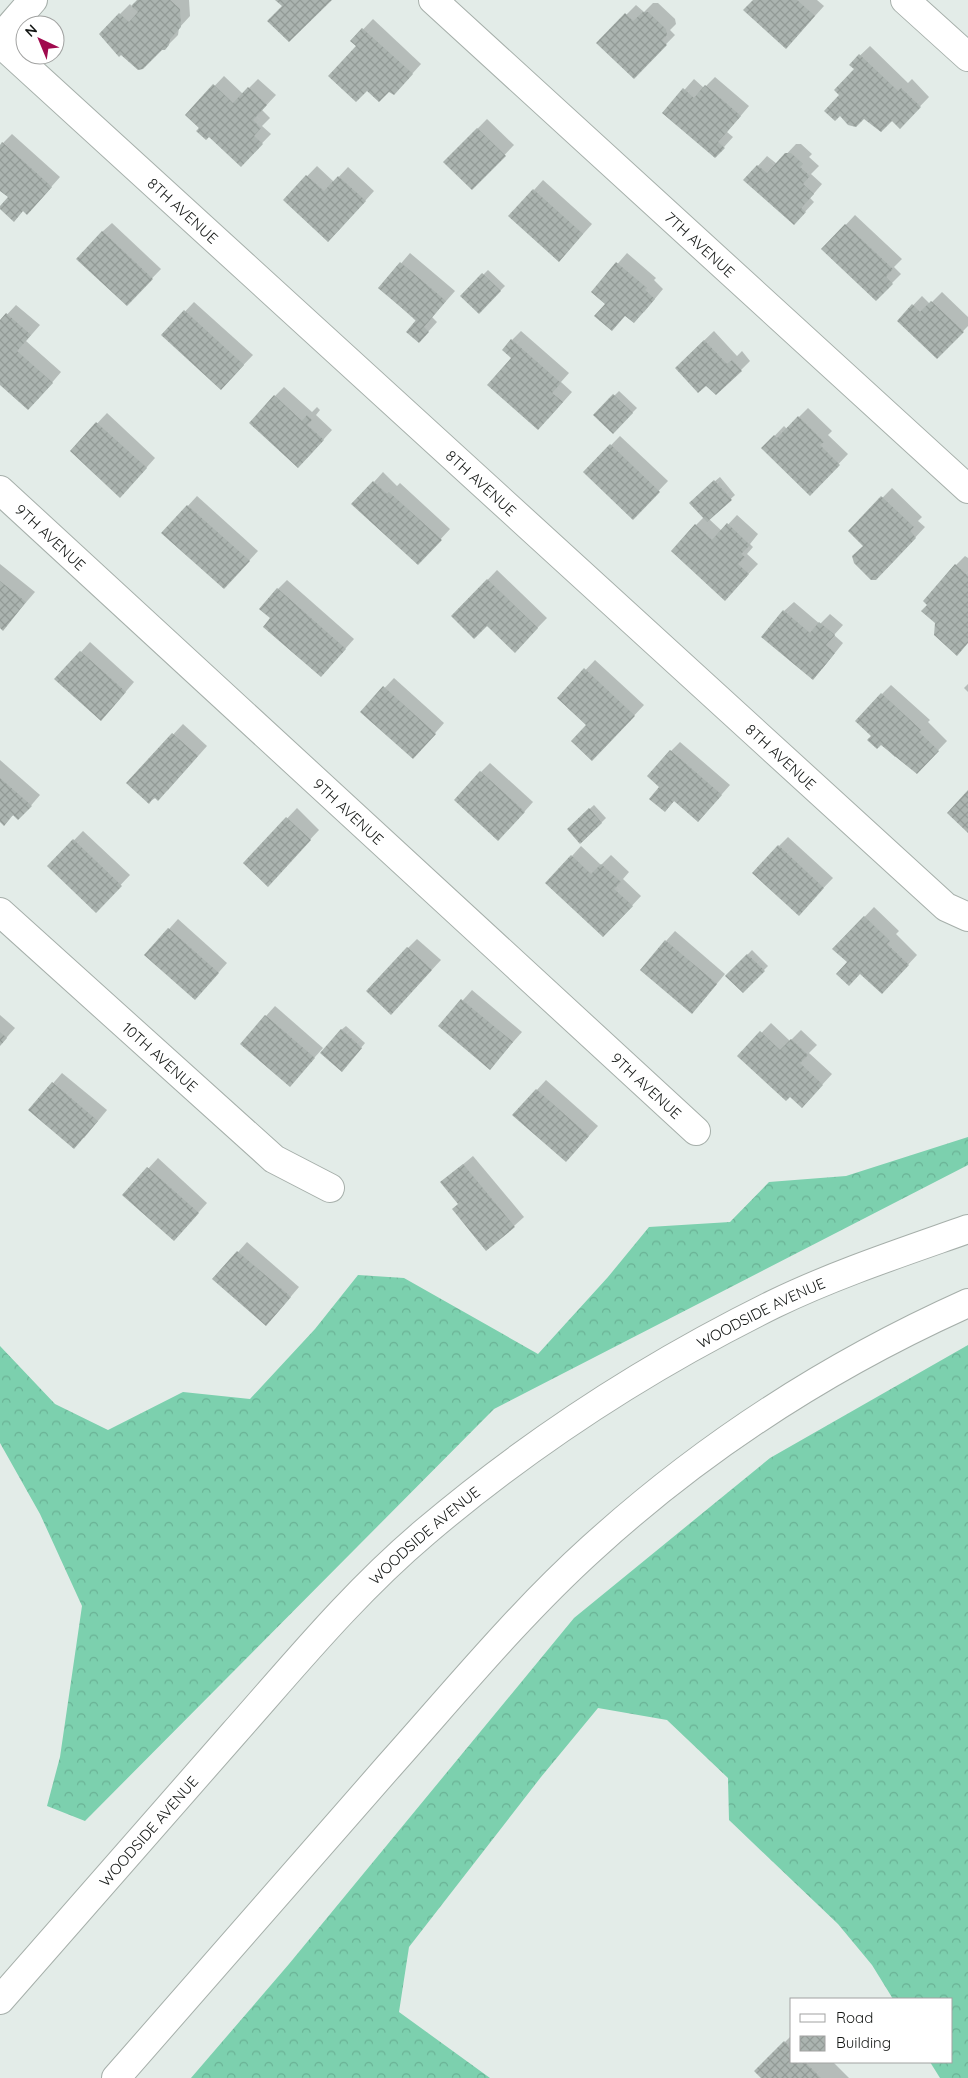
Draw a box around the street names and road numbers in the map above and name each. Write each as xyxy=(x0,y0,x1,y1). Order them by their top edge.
street label: 8TH AVENUE xyxy=(144,173,222,247)
street label: 7TH AVENUE xyxy=(661,207,739,281)
street label: 8TH AVENUE xyxy=(442,446,521,520)
street label: 9TH AVENUE xyxy=(11,499,90,574)
street label: 8TH AVENUE xyxy=(742,719,821,794)
street label: 9TH AVENUE xyxy=(309,774,388,848)
street label: 10TH AVENUE xyxy=(119,1018,202,1096)
street label: 9TH AVENUE xyxy=(607,1048,686,1123)
street label: WOODSIDE AVENUE xyxy=(693,1273,828,1352)
street label: WOODSIDE AVENUE xyxy=(365,1482,483,1588)
street label: WOODSIDE AVENUE xyxy=(95,1772,202,1890)

